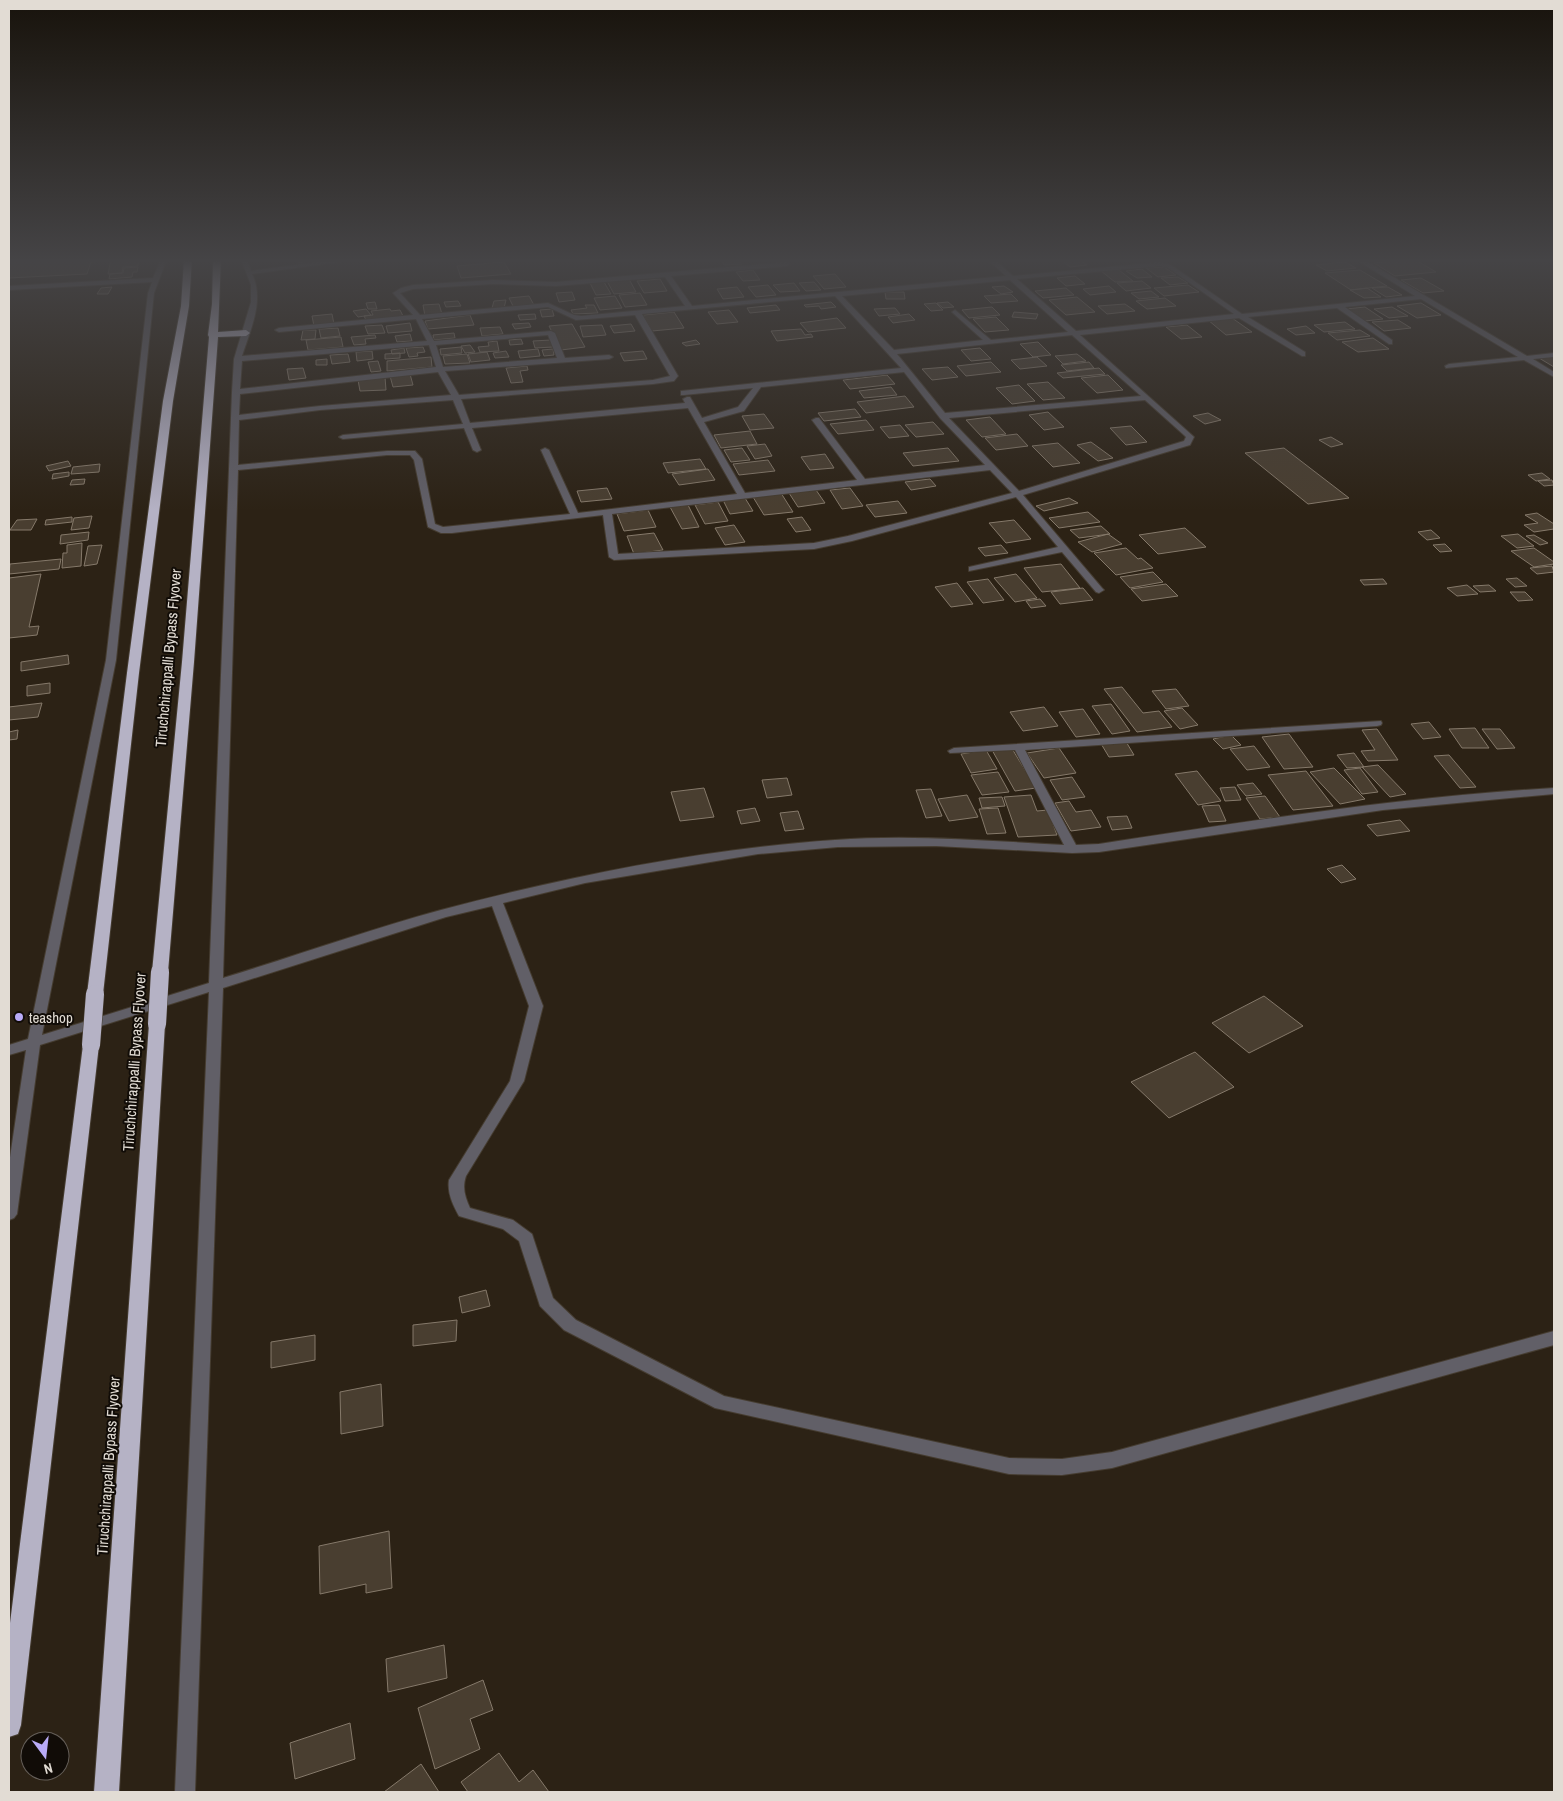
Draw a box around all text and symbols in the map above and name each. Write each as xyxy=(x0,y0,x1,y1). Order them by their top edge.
street label: Tiruchchirappalli Bypass Flyover xyxy=(150,568,186,748)
street label: Tiruchchirappalli Bypass Flyover xyxy=(117,972,151,1152)
place label: teashop xyxy=(29,1007,73,1028)
marker: teashop xyxy=(13,1011,25,1023)
street label: Tiruchchirappalli Bypass Flyover xyxy=(91,1376,125,1556)
north arrow xyxy=(20,1731,70,1781)
text: N xyxy=(42,1759,55,1778)

